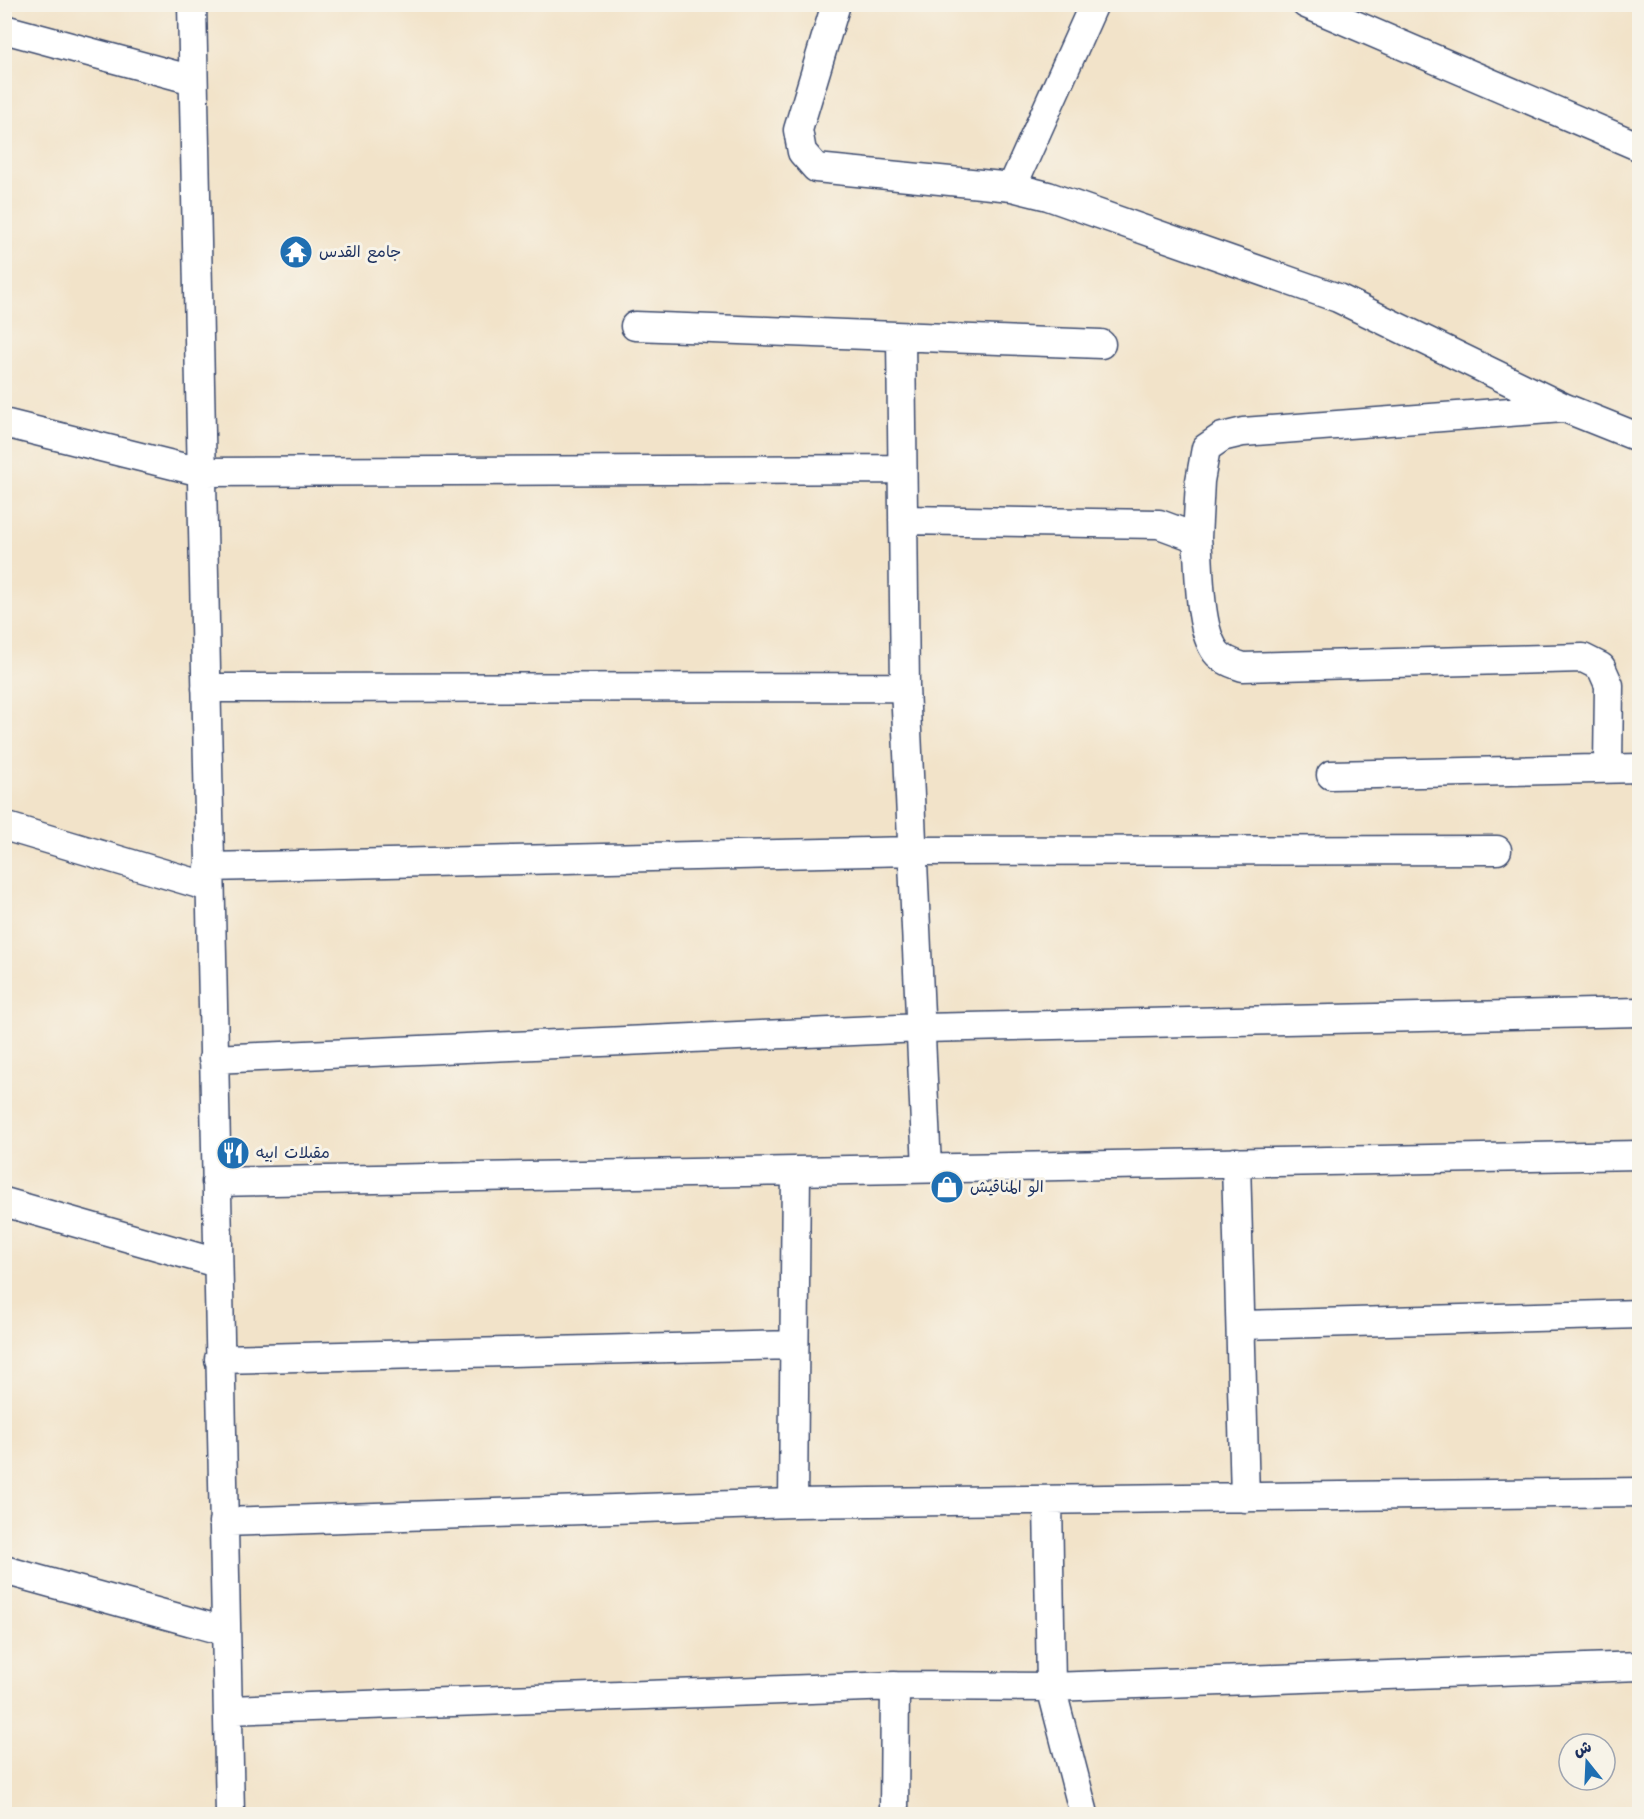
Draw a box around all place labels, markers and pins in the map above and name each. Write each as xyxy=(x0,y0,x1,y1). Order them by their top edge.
temple icon: جامع القدس xyxy=(278,234,314,270)
place label: جامع القدس xyxy=(319,240,401,265)
restaurant icon: مقبلات ابيه xyxy=(215,1135,251,1171)
place label: مقبلات ابيه xyxy=(256,1141,330,1166)
shop icon: الو المناقيش xyxy=(929,1169,965,1205)
place label: الو المناقيش xyxy=(970,1175,1044,1200)

